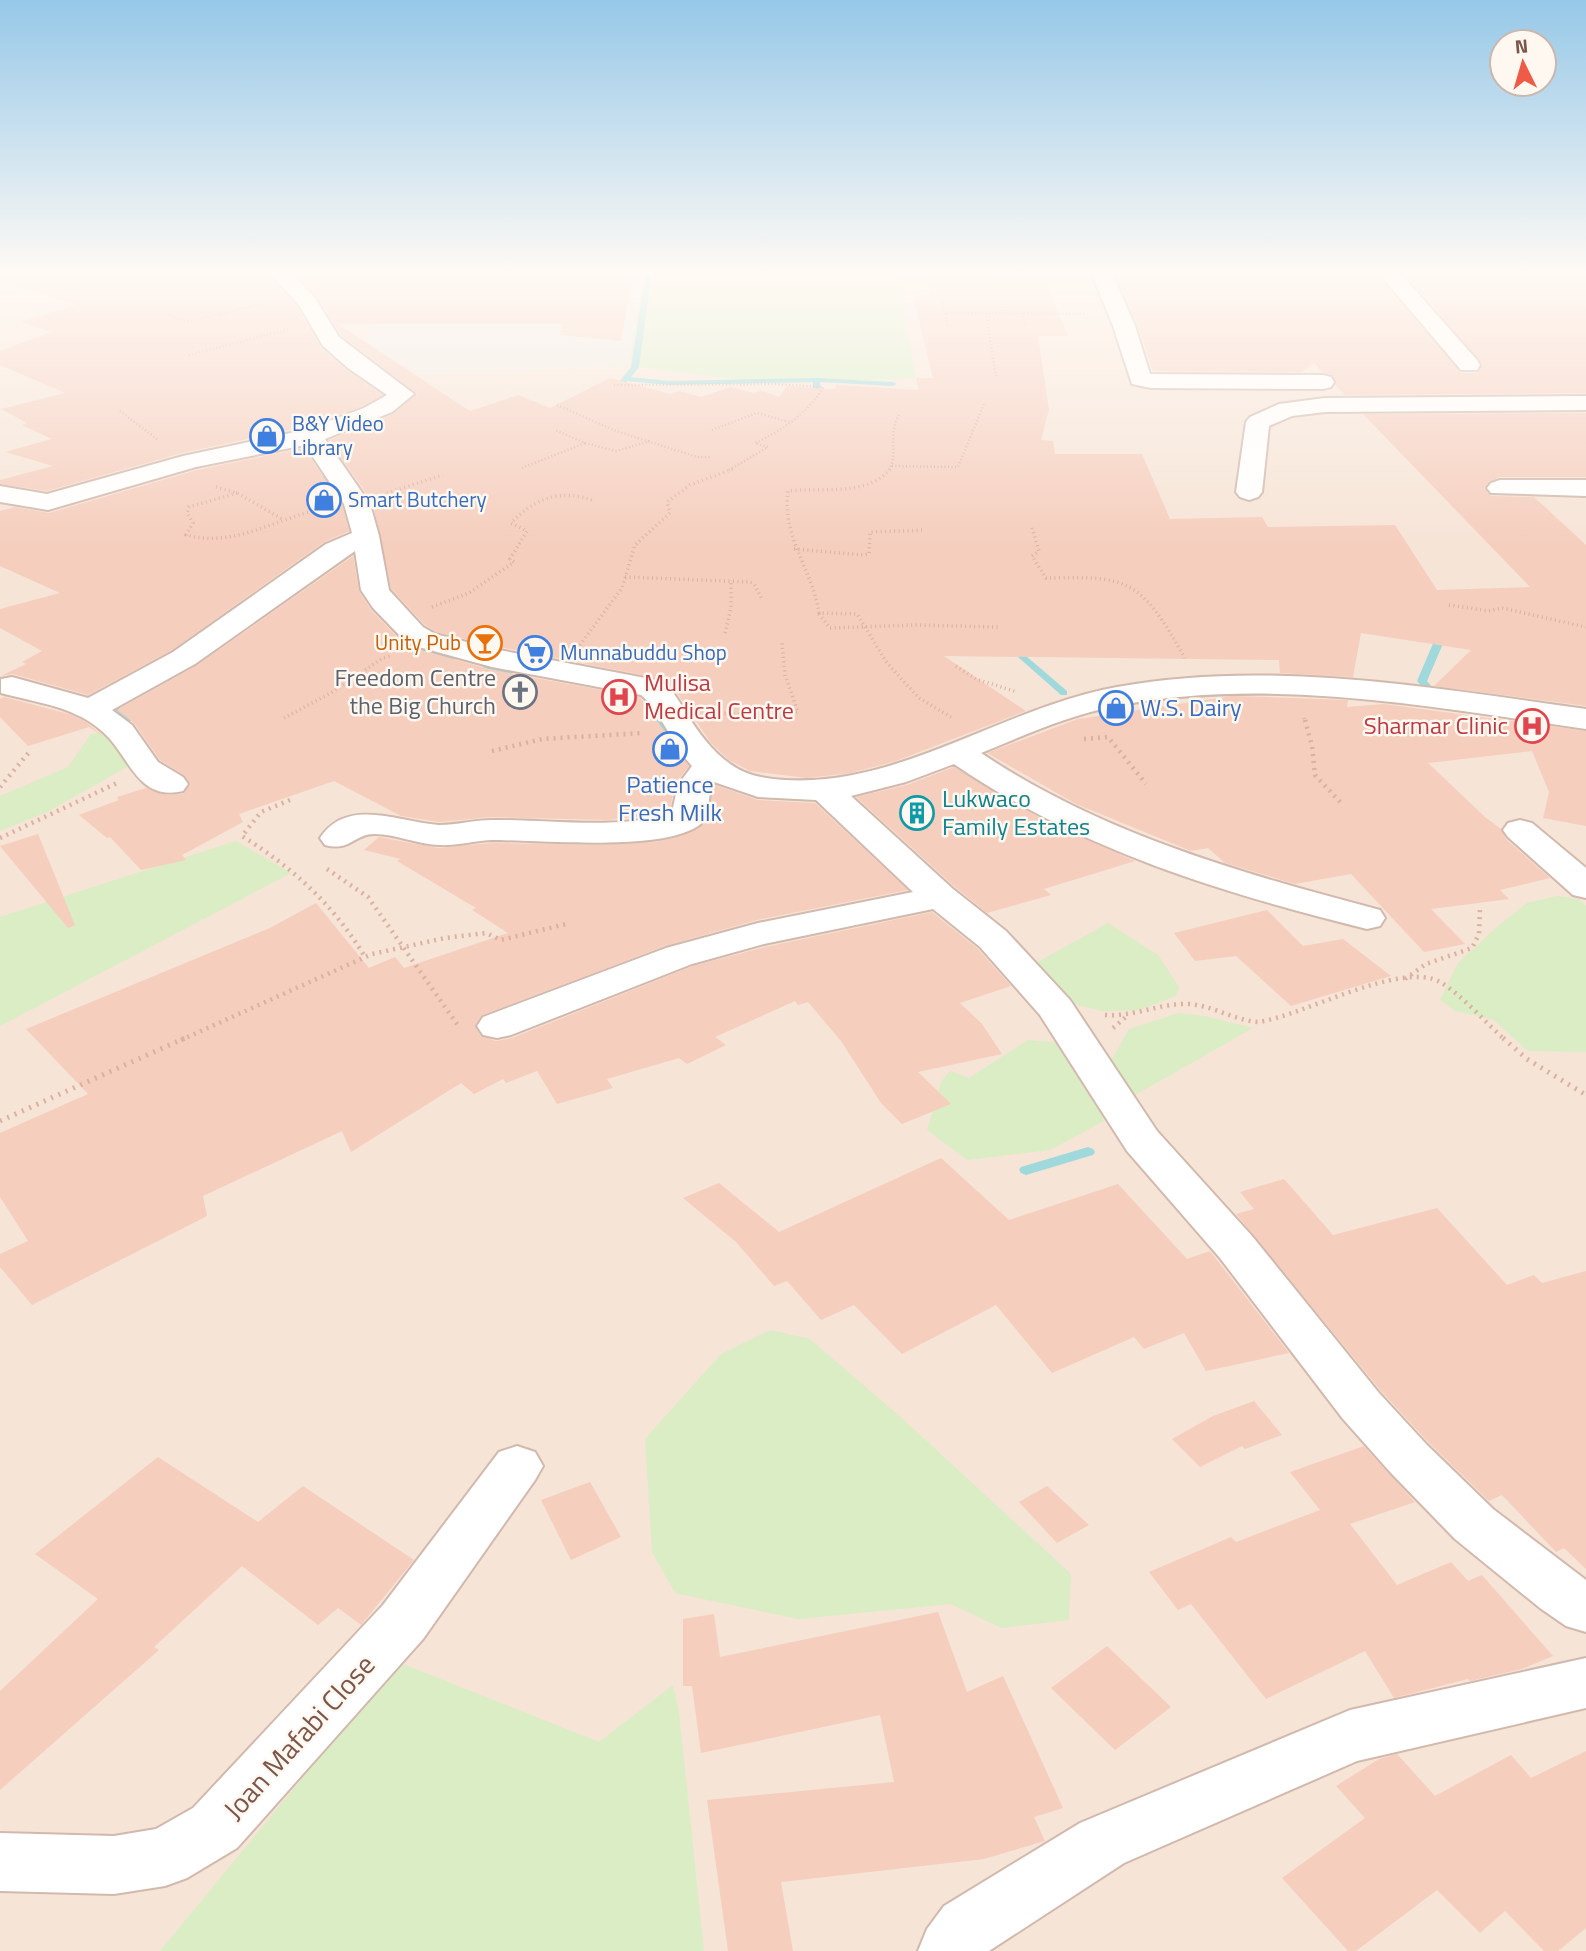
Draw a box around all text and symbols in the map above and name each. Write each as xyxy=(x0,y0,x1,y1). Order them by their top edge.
north arrow xyxy=(1488,28,1558,98)
text: N xyxy=(1514,31,1529,61)
place label: B&Y Video Library xyxy=(292,407,384,463)
shop icon: B&Y Video Library xyxy=(248,417,286,455)
shop icon: Smart Butchery xyxy=(305,481,343,519)
place label: Smart Butchery xyxy=(348,483,487,515)
bar icon: Unity Pub xyxy=(466,624,504,662)
place label: Unity Pub xyxy=(375,626,461,658)
supermarket icon: Munnabuddu Shop xyxy=(516,634,554,672)
place label: Munnabuddu Shop xyxy=(560,636,727,668)
place label: Freedom Centre the Big Church xyxy=(335,659,496,723)
place label: Mulisa Medical Centre xyxy=(644,664,794,728)
church icon: Freedom Centre the Big Church xyxy=(501,673,539,711)
hospital icon: Mulisa Medical Centre xyxy=(600,678,638,716)
shop icon: W.S. Dairy xyxy=(1097,689,1135,727)
place label: W.S. Dairy xyxy=(1140,689,1242,725)
place label: Sharmar Clinic xyxy=(1364,707,1508,743)
hospital icon: Sharmar Clinic xyxy=(1513,707,1551,745)
shop icon: Patience Fresh Milk xyxy=(651,730,689,768)
place label: Patience Fresh Milk xyxy=(618,766,723,830)
place label: Lukwaco Family Estates xyxy=(942,780,1090,844)
building icon: Lukwaco Family Estates xyxy=(898,794,936,832)
street label: Joan Mafabi Close xyxy=(213,1644,385,1829)

